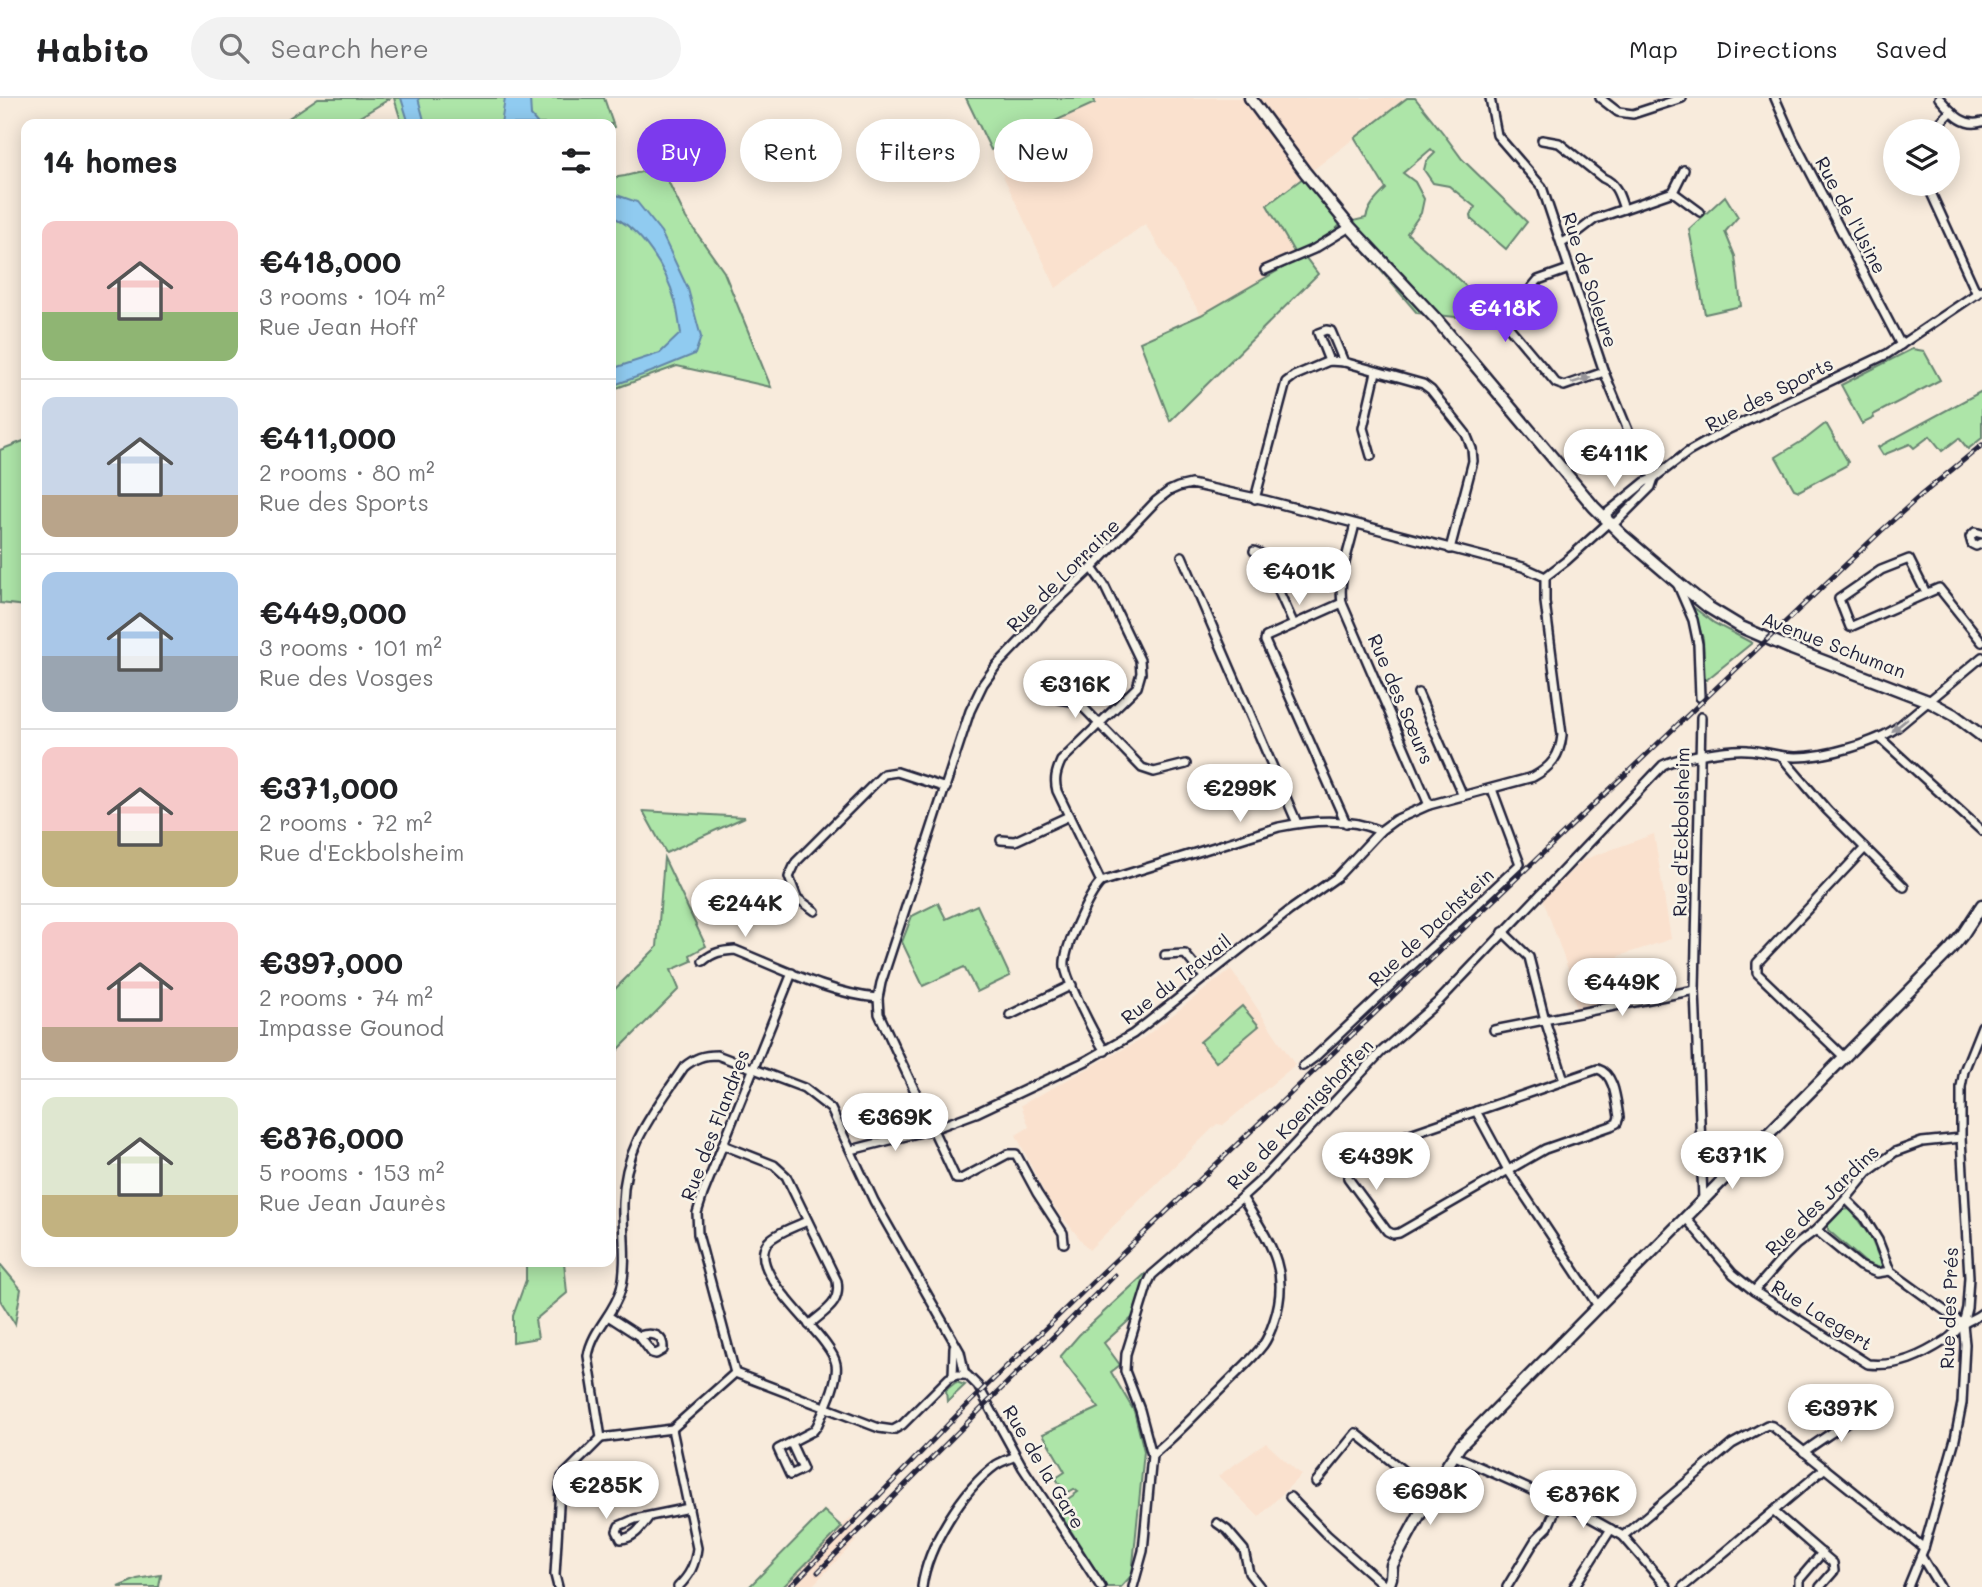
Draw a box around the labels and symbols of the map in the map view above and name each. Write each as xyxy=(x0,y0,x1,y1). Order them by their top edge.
street label: Rue de l'Usine xyxy=(1810,152,1893,278)
street label: Rue de Soleure xyxy=(1557,209,1624,351)
pin: €418K xyxy=(1456,285,1554,344)
street label: Rue des Sports xyxy=(1701,351,1837,437)
one-way arrow xyxy=(1571,374,1592,385)
pin: €411K xyxy=(1565,430,1663,489)
street label: Rue de Lorraine xyxy=(1001,513,1125,637)
pin: €401K xyxy=(1250,547,1348,607)
street label: Avenue Schuman xyxy=(1759,606,1910,683)
street label: Rue des Sœurs xyxy=(1363,630,1440,768)
pin: €316K xyxy=(1026,660,1124,720)
one-way arrow xyxy=(1892,717,1910,732)
street label: Rue d'Eckbolsheim xyxy=(1667,747,1694,917)
pin: €299K xyxy=(1191,764,1289,824)
street label: Rue de Dachstein xyxy=(1363,862,1499,991)
pin: €244K xyxy=(696,880,794,939)
street label: Rue du Travail xyxy=(1115,928,1236,1030)
pin: €449K xyxy=(1573,958,1671,1018)
street label: Rue de Koenigshoffen xyxy=(1221,1033,1378,1194)
street label: Rue des Flandres xyxy=(674,1046,755,1204)
pin: €369K xyxy=(846,1094,944,1153)
pin: €439K xyxy=(1327,1132,1425,1192)
pin: €371K xyxy=(1683,1132,1781,1191)
street label: Rue des Jardins xyxy=(1759,1139,1884,1260)
street label: Rue des Prés xyxy=(1934,1247,1963,1369)
street label: Rue Laegert xyxy=(1767,1274,1878,1356)
pin: €397K xyxy=(1792,1384,1890,1444)
street label: Rue de la Gare xyxy=(998,1400,1091,1533)
pin: €285K xyxy=(557,1462,655,1521)
pin: €698K xyxy=(1381,1468,1479,1527)
pin: €876K xyxy=(1534,1470,1632,1530)

